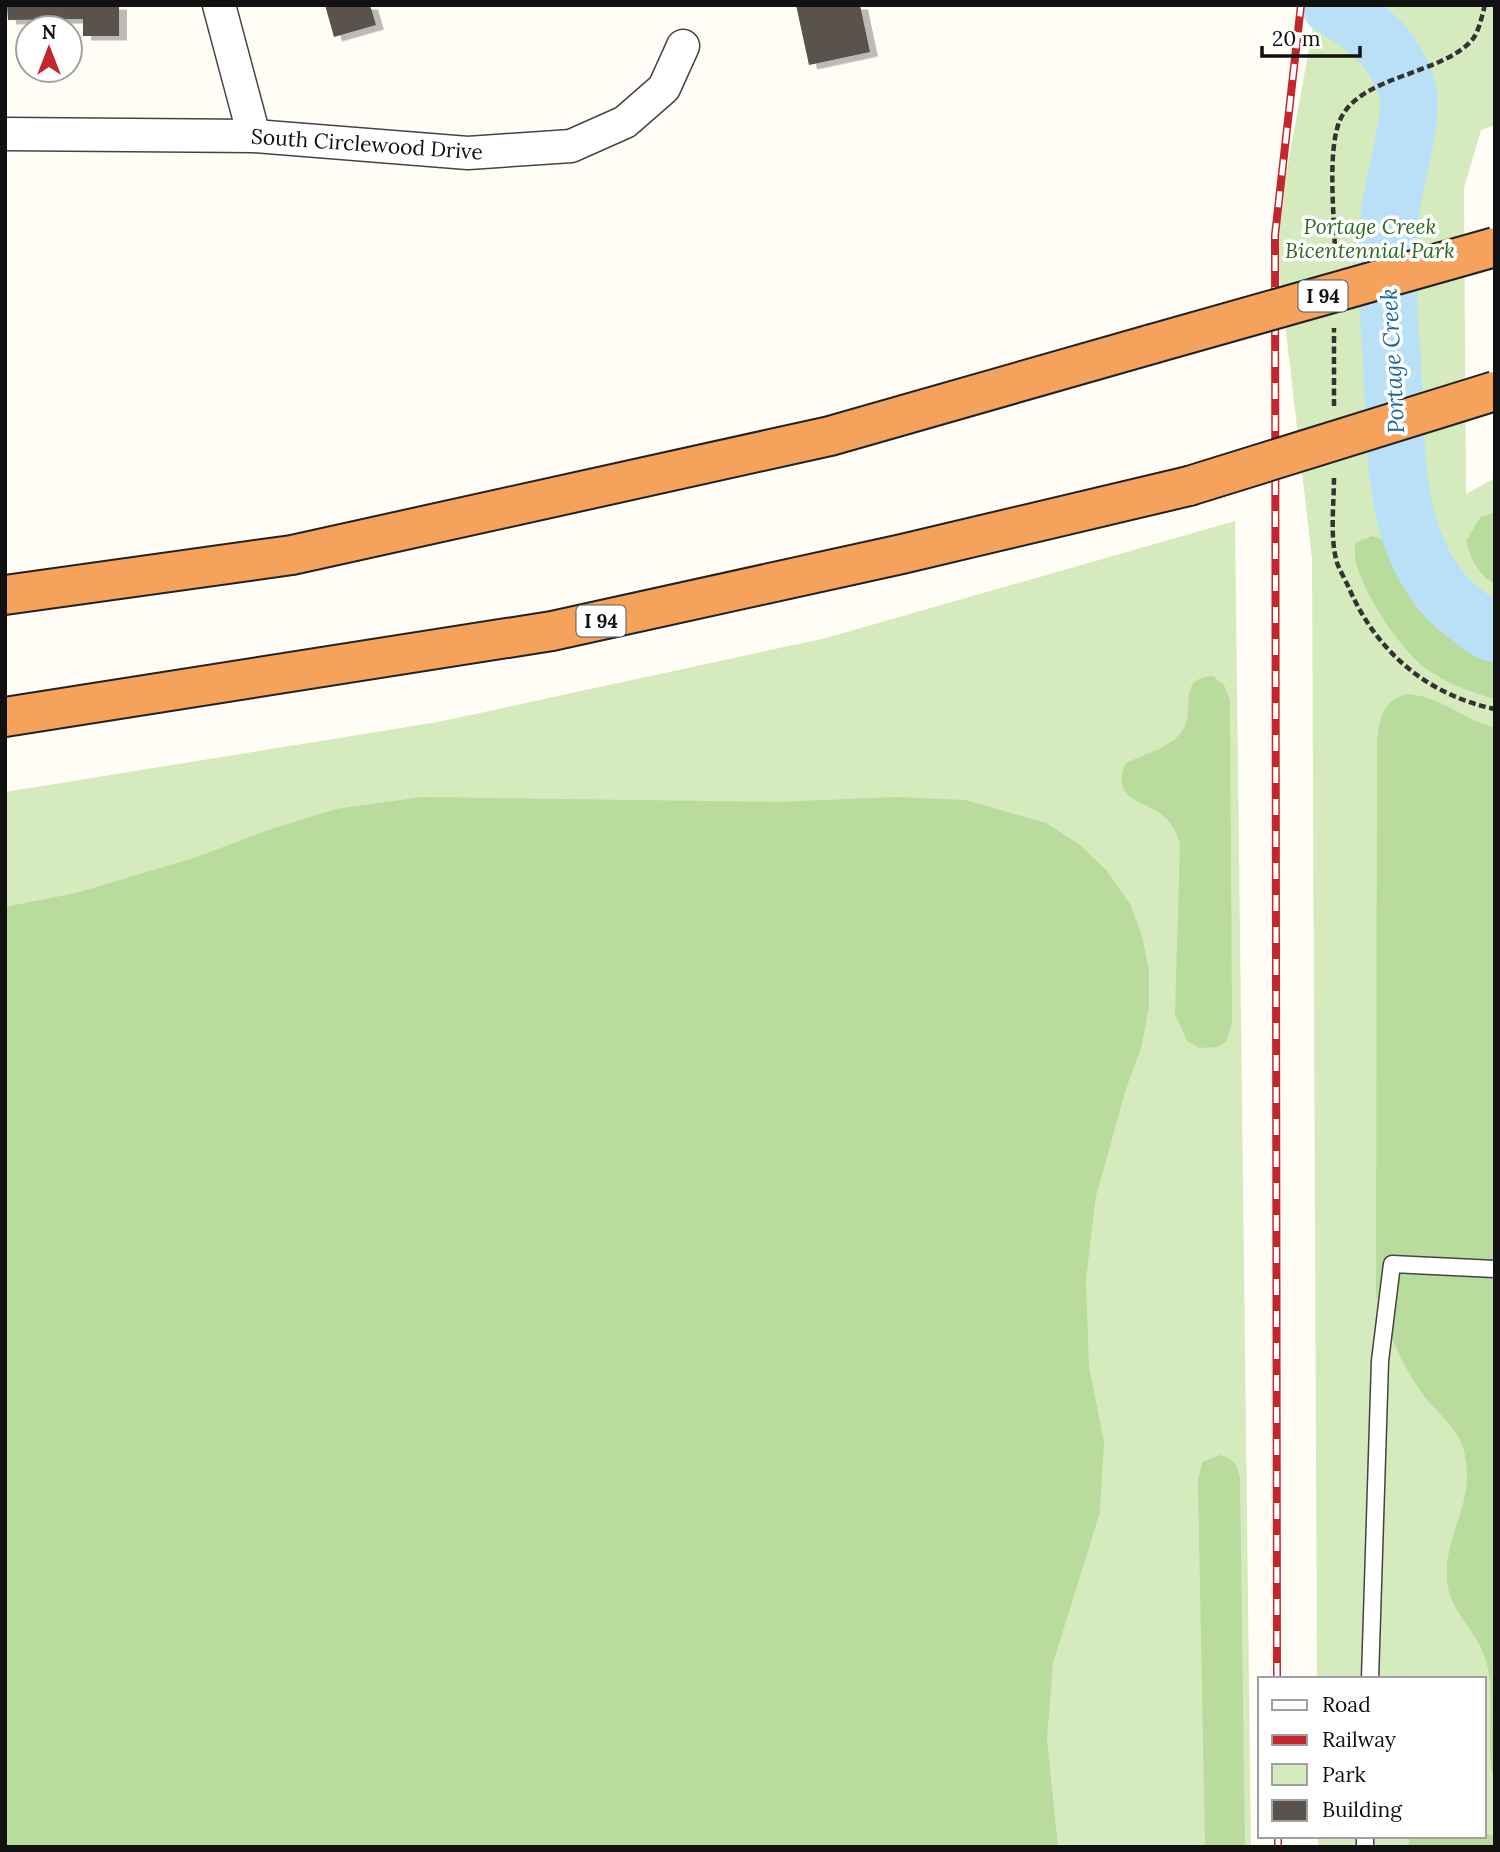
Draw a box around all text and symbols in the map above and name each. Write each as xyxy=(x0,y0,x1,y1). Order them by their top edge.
north arrow xyxy=(14,14,84,84)
scale bar xyxy=(1262,14,1360,58)
text: N xyxy=(42,20,57,44)
text: 20 m xyxy=(1272,25,1321,52)
street label: South Circlewood Drive xyxy=(250,122,484,166)
park label: Portage Creek Bicentennial Park xyxy=(1285,213,1455,264)
road number: I 94 xyxy=(1298,280,1348,312)
water label: Portage Creek xyxy=(1374,287,1410,435)
road number: I 94 xyxy=(576,606,626,636)
legend xyxy=(1258,1677,1486,1838)
text: Road xyxy=(1322,1691,1371,1718)
text: Railway xyxy=(1322,1726,1396,1753)
text: Park xyxy=(1322,1761,1366,1788)
text: Building xyxy=(1322,1796,1402,1823)

